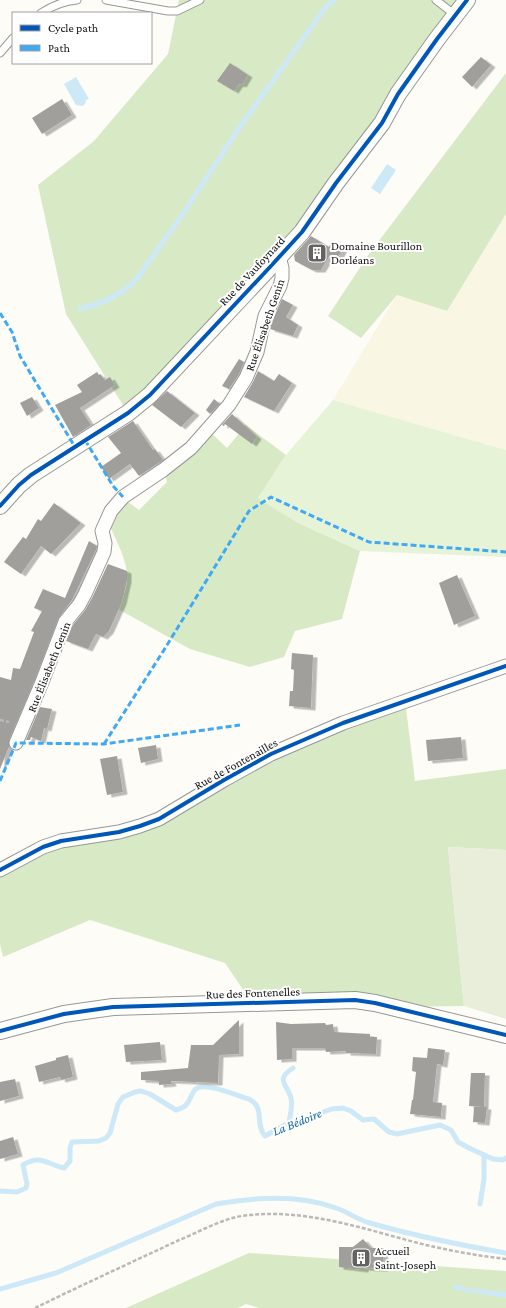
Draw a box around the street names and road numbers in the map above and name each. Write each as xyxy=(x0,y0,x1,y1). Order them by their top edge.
street label: Rue de Vaufoynard xyxy=(216,233,288,309)
street label: Rue Élisabeth Genin xyxy=(243,277,288,373)
street label: Rue Élisabeth Genin xyxy=(24,619,74,714)
street label: Rue de Fontenailles xyxy=(192,735,280,793)
street label: Rue des Fontenelles xyxy=(206,984,301,1002)

